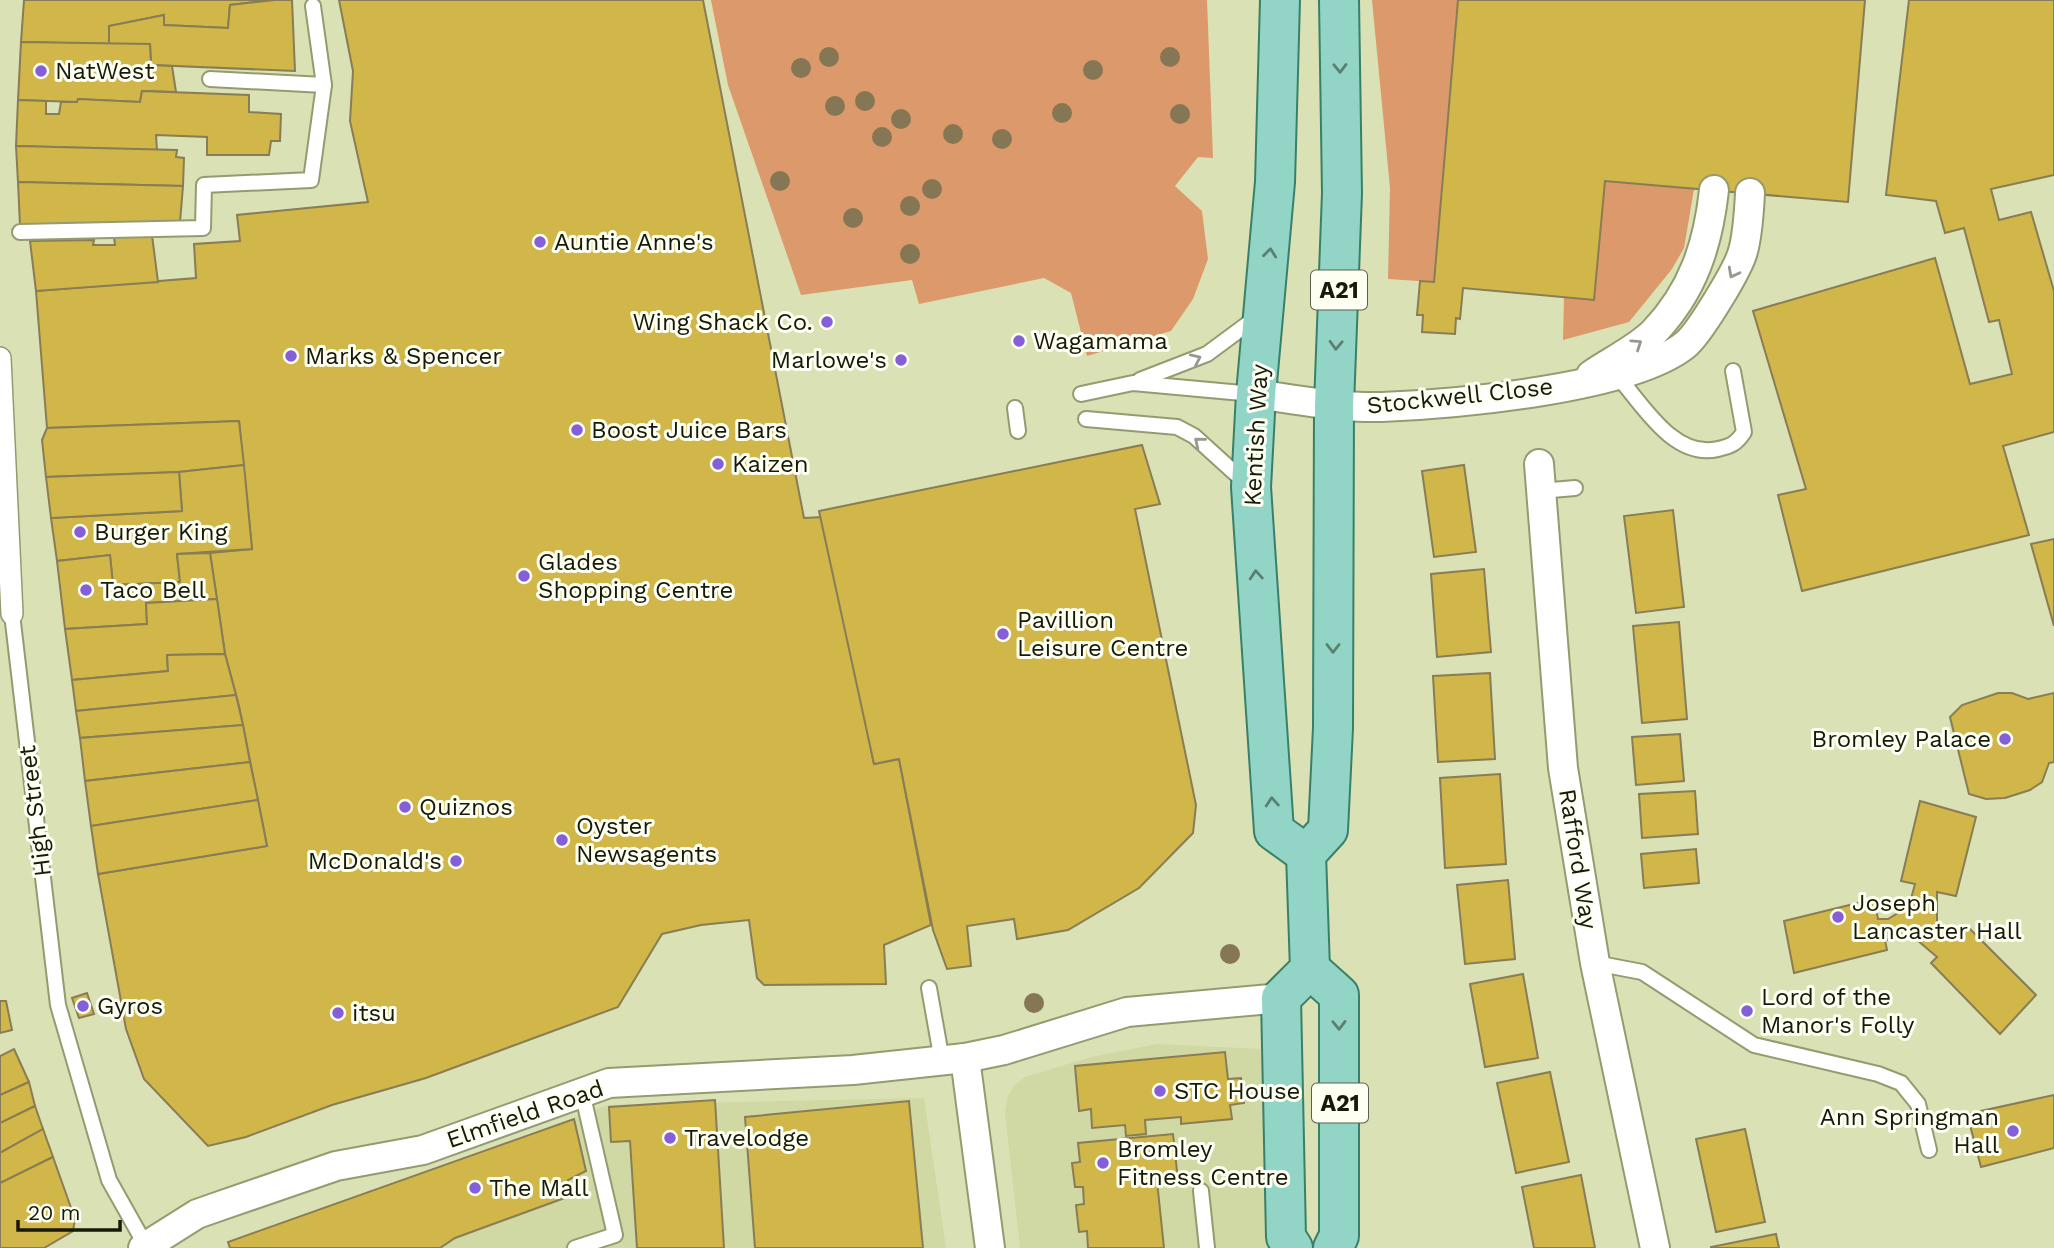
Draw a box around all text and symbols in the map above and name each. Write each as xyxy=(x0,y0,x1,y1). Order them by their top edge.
place label: NatWest xyxy=(55,57,154,85)
marker: NatWest xyxy=(33,63,49,79)
one-way arrow xyxy=(1332,63,1348,74)
place label: Auntie Anne's xyxy=(554,228,714,256)
marker: Auntie Anne's xyxy=(532,234,548,250)
one-way arrow xyxy=(1262,247,1277,259)
one-way arrow xyxy=(1728,265,1741,278)
road number: A21 xyxy=(1311,270,1367,310)
place label: Wing Shack Co. xyxy=(632,308,813,336)
marker: Wing Shack Co. xyxy=(819,314,835,330)
place label: Wagamama xyxy=(1033,327,1168,355)
marker: Wagamama xyxy=(1011,333,1027,349)
one-way arrow xyxy=(1329,339,1344,350)
one-way arrow xyxy=(1629,339,1642,352)
place label: Marks & Spencer xyxy=(305,342,502,370)
place label: Marlowe's xyxy=(771,346,887,374)
marker: Marks & Spencer xyxy=(283,348,299,364)
marker: Marlowe's xyxy=(893,352,909,368)
one-way arrow xyxy=(1189,353,1201,367)
street label: Kentish Way xyxy=(1238,363,1274,507)
street label: Stockwell Close xyxy=(1365,372,1555,420)
place label: Boost Juice Bars xyxy=(591,416,787,444)
marker: Boost Juice Bars xyxy=(569,422,585,438)
one-way arrow xyxy=(1195,438,1208,450)
place label: Kaizen xyxy=(732,450,809,478)
marker: Kaizen xyxy=(710,456,726,472)
place label: Burger King xyxy=(94,518,228,546)
marker: Burger King xyxy=(72,524,88,540)
place label: Glades Shopping Centre xyxy=(538,548,733,604)
marker: Glades Shopping Centre xyxy=(516,568,532,584)
one-way arrow xyxy=(1249,569,1264,580)
place label: Taco Bell xyxy=(100,576,207,604)
marker: Taco Bell xyxy=(78,582,94,598)
place label: Pavillion Leisure Centre xyxy=(1017,606,1188,662)
marker: Pavillion Leisure Centre xyxy=(995,626,1011,642)
one-way arrow xyxy=(1325,643,1341,653)
place label: Bromley Palace xyxy=(1812,725,1991,753)
marker: Bromley Palace xyxy=(1997,731,2013,747)
street label: High Street xyxy=(13,744,57,878)
street label: Rafford Way xyxy=(1553,787,1603,932)
place label: Quiznos xyxy=(419,793,513,821)
one-way arrow xyxy=(1265,796,1280,807)
marker: Quiznos xyxy=(397,799,413,815)
place label: Oyster Newsagents xyxy=(576,812,717,868)
marker: Oyster Newsagents xyxy=(554,832,570,848)
place label: McDonald's xyxy=(308,847,442,875)
marker: McDonald's xyxy=(448,853,464,869)
place label: Joseph Lancaster Hall xyxy=(1852,889,2022,945)
marker: Joseph Lancaster Hall xyxy=(1830,909,1846,925)
place label: Lord of the Manor's Folly xyxy=(1761,983,1915,1039)
place label: Gyros xyxy=(97,992,163,1020)
marker: Gyros xyxy=(75,998,91,1014)
place label: itsu xyxy=(352,999,396,1027)
marker: Lord of the Manor's Folly xyxy=(1739,1003,1755,1019)
marker: itsu xyxy=(330,1005,346,1021)
one-way arrow xyxy=(1331,1020,1347,1030)
street label: Elmfield Road xyxy=(443,1074,607,1154)
place label: STC House xyxy=(1174,1077,1300,1105)
marker: STC House xyxy=(1152,1083,1168,1099)
road number: A21 xyxy=(1312,1084,1368,1122)
place label: Ann Springman Hall xyxy=(1820,1103,2000,1159)
marker: Ann Springman Hall xyxy=(2005,1123,2021,1139)
place label: Travelodge xyxy=(684,1124,809,1152)
marker: Travelodge xyxy=(662,1130,678,1146)
place label: Bromley Fitness Centre xyxy=(1117,1135,1289,1191)
marker: Bromley Fitness Centre xyxy=(1095,1155,1111,1171)
place label: The Mall xyxy=(489,1174,589,1202)
marker: The Mall xyxy=(467,1180,483,1196)
scale bar xyxy=(18,1188,119,1232)
text: 20 m xyxy=(28,1200,80,1225)

